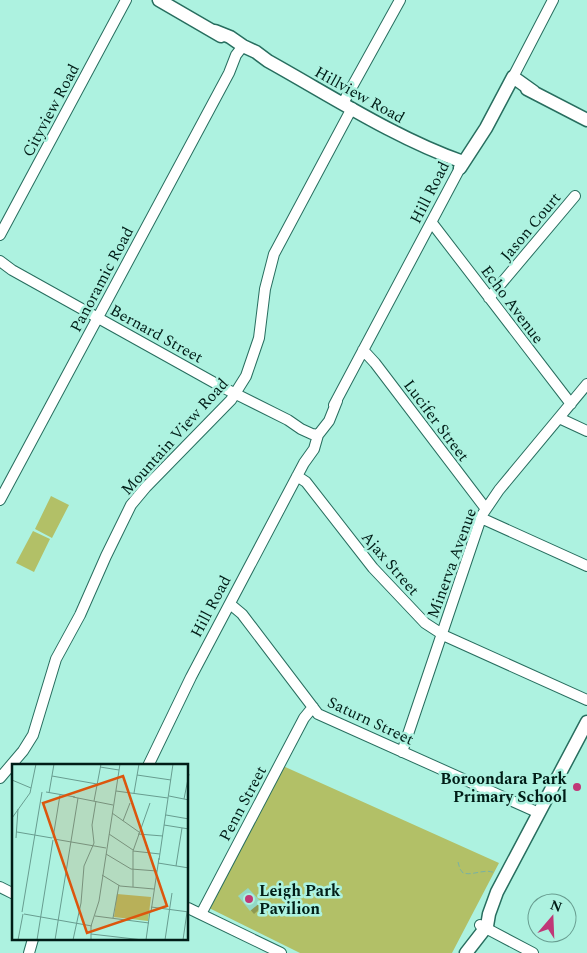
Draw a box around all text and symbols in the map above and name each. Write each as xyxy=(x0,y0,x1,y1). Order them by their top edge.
street label: Cityview Road xyxy=(16,60,86,161)
street label: Hillview Road xyxy=(310,60,409,130)
street label: Hill Road xyxy=(404,157,456,228)
street label: Jason Court xyxy=(495,187,567,266)
street label: Panoramic Road xyxy=(64,222,140,337)
street label: Echo Avenue xyxy=(475,260,550,349)
street label: Bernard Street xyxy=(106,298,208,370)
street label: Mountain View Road xyxy=(115,373,234,501)
street label: Lucifer Street xyxy=(397,375,475,467)
street label: Minerva Avenue xyxy=(421,505,483,622)
street label: Ajax Street xyxy=(355,526,425,601)
street label: Hill Road xyxy=(184,571,237,642)
street label: Saturn Street xyxy=(323,690,418,752)
street label: Penn Street xyxy=(213,761,273,845)
inset map xyxy=(12,764,189,940)
place label: Boroondara Park Primary School xyxy=(440,767,567,809)
marker: Boroondara Park Primary School xyxy=(571,781,583,793)
place label: Leigh Park Pavilion xyxy=(259,879,341,921)
marker: Leigh Park Pavilion xyxy=(243,893,255,905)
north arrow xyxy=(527,893,577,943)
text: N xyxy=(547,894,565,918)

